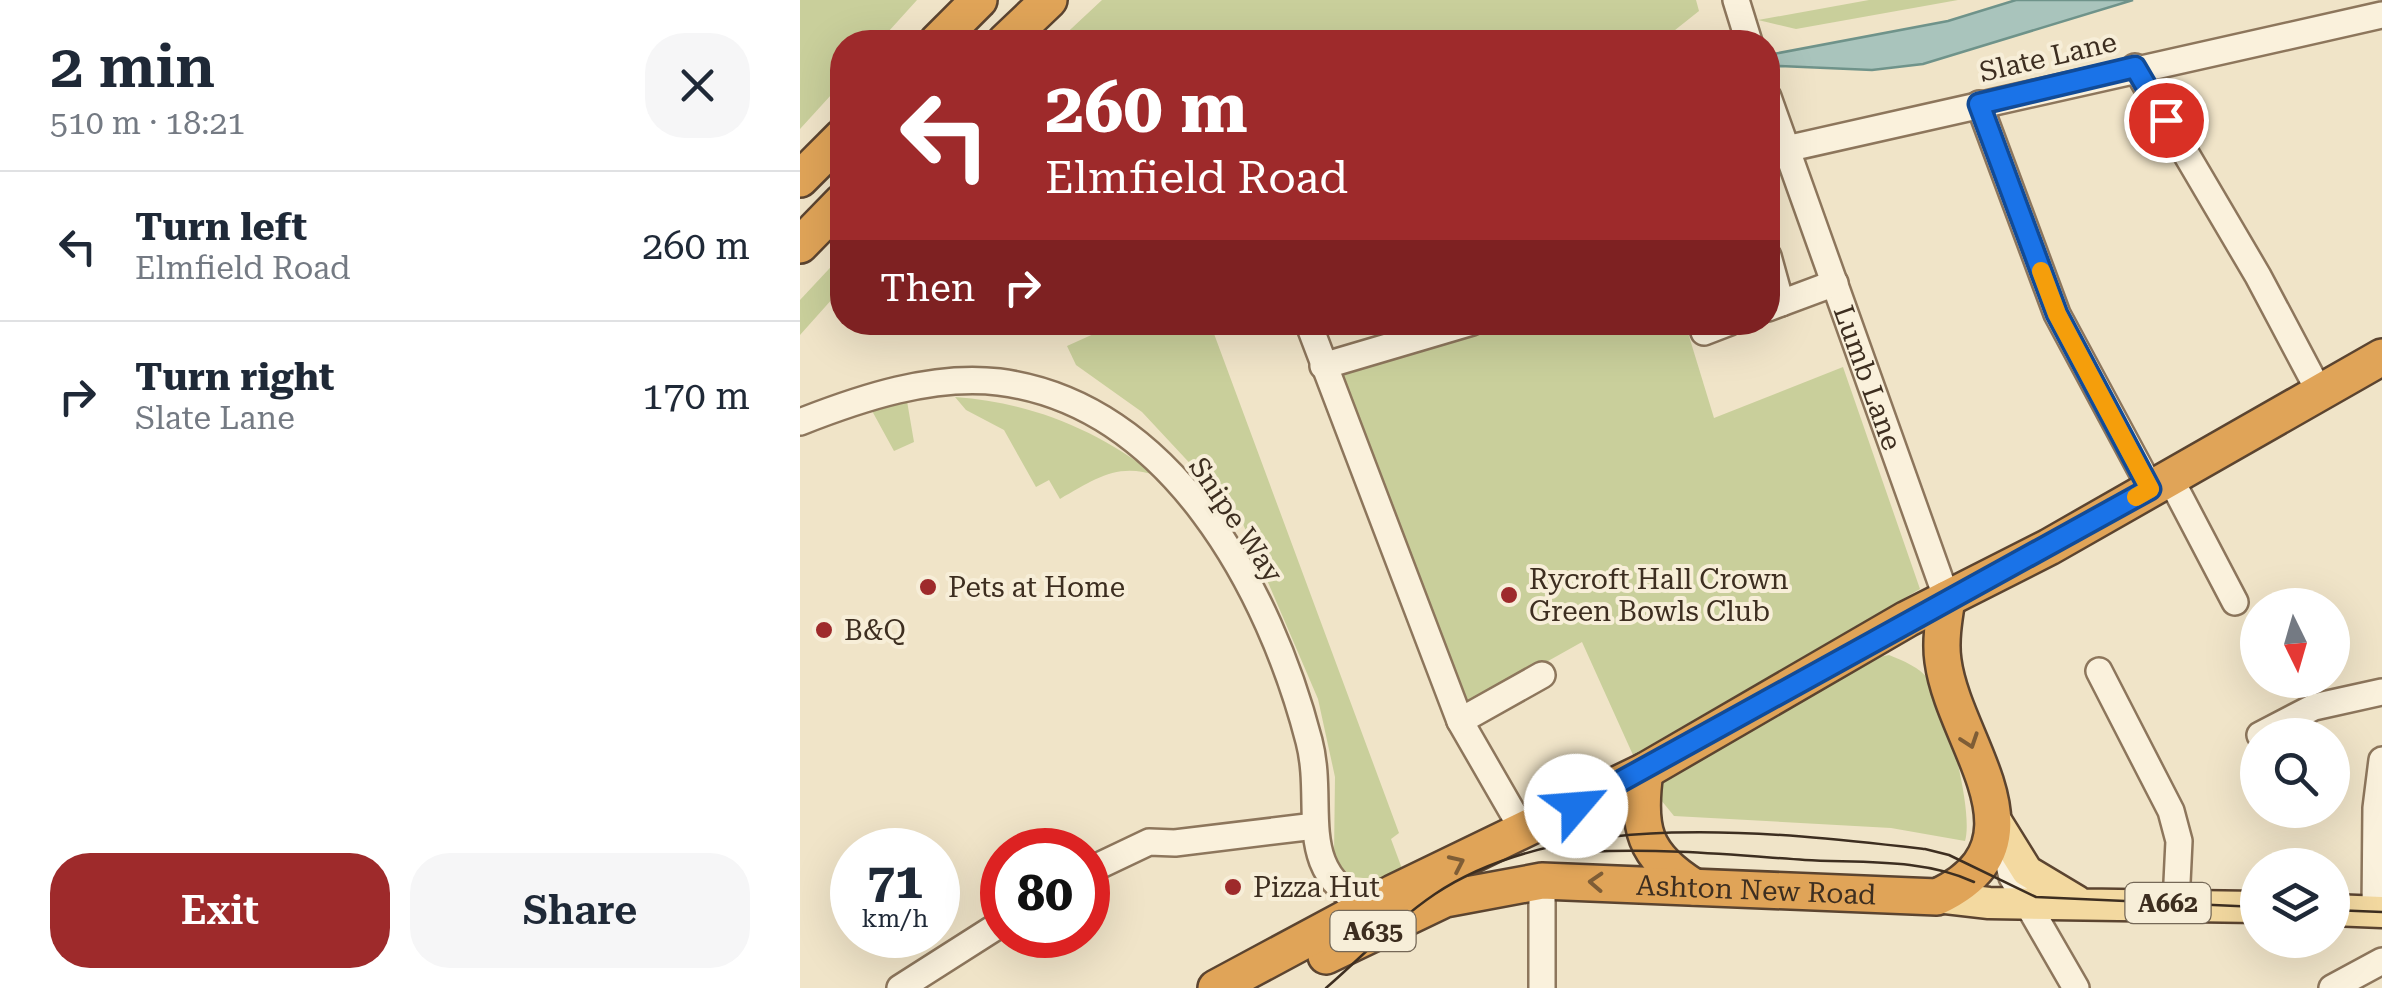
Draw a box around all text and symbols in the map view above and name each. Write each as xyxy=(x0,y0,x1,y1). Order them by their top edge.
street label: Slate Lane xyxy=(1976,25,2120,89)
text: 2 min xyxy=(50,31,215,102)
button: close xyxy=(645,33,750,138)
text: 260 m xyxy=(1045,67,1248,149)
icon: left xyxy=(880,70,1010,200)
pin xyxy=(2124,78,2209,163)
icon: arrive xyxy=(2139,93,2194,148)
text: 510 m · 18:21 xyxy=(50,104,245,142)
text: Elmfield Road xyxy=(1045,151,1348,204)
text: Turn left xyxy=(135,205,307,249)
icon: left xyxy=(50,219,105,274)
text: 260 m xyxy=(642,224,750,268)
text: Elmfield Road xyxy=(135,249,351,287)
icon: right xyxy=(995,260,1050,315)
text: Then xyxy=(880,266,975,310)
street label: Lumb Lane xyxy=(1827,301,1909,455)
text: Turn right xyxy=(135,355,334,399)
icon: right xyxy=(50,369,105,424)
text: 170 m xyxy=(642,374,750,418)
text: Slate Lane xyxy=(135,399,295,437)
street label: Snipe Way xyxy=(1182,451,1290,589)
place label: Rycroft Hall Crown Green Bowls Club xyxy=(1529,563,1789,628)
place label: Pets at Home xyxy=(948,571,1125,604)
marker: Pets at Home xyxy=(917,576,939,598)
marker: Rycroft Hall Crown Green Bowls Club xyxy=(1498,584,1520,606)
north arrow xyxy=(2240,588,2350,698)
map controls xyxy=(2240,588,2350,958)
place label: B&Q xyxy=(844,614,906,647)
marker: B&Q xyxy=(813,619,835,641)
button: search xyxy=(2240,718,2350,828)
one-way arrow xyxy=(1958,732,1978,749)
position arrow xyxy=(1524,754,1628,858)
speed limit sign: 80 xyxy=(980,828,1110,958)
button: layers xyxy=(2240,848,2350,958)
text: 71 xyxy=(867,852,923,910)
button: Exit xyxy=(50,853,390,968)
button: Share xyxy=(410,853,750,968)
one-way arrow xyxy=(1447,855,1465,875)
street label: Ashton New Road xyxy=(1636,868,1877,911)
place label: Pizza Hut xyxy=(1253,871,1380,904)
one-way arrow xyxy=(1588,872,1604,893)
marker: Pizza Hut xyxy=(1222,876,1244,898)
road number: A662 xyxy=(2126,883,2210,923)
text: km/h xyxy=(862,904,928,933)
road number: A635 xyxy=(1330,911,1416,951)

